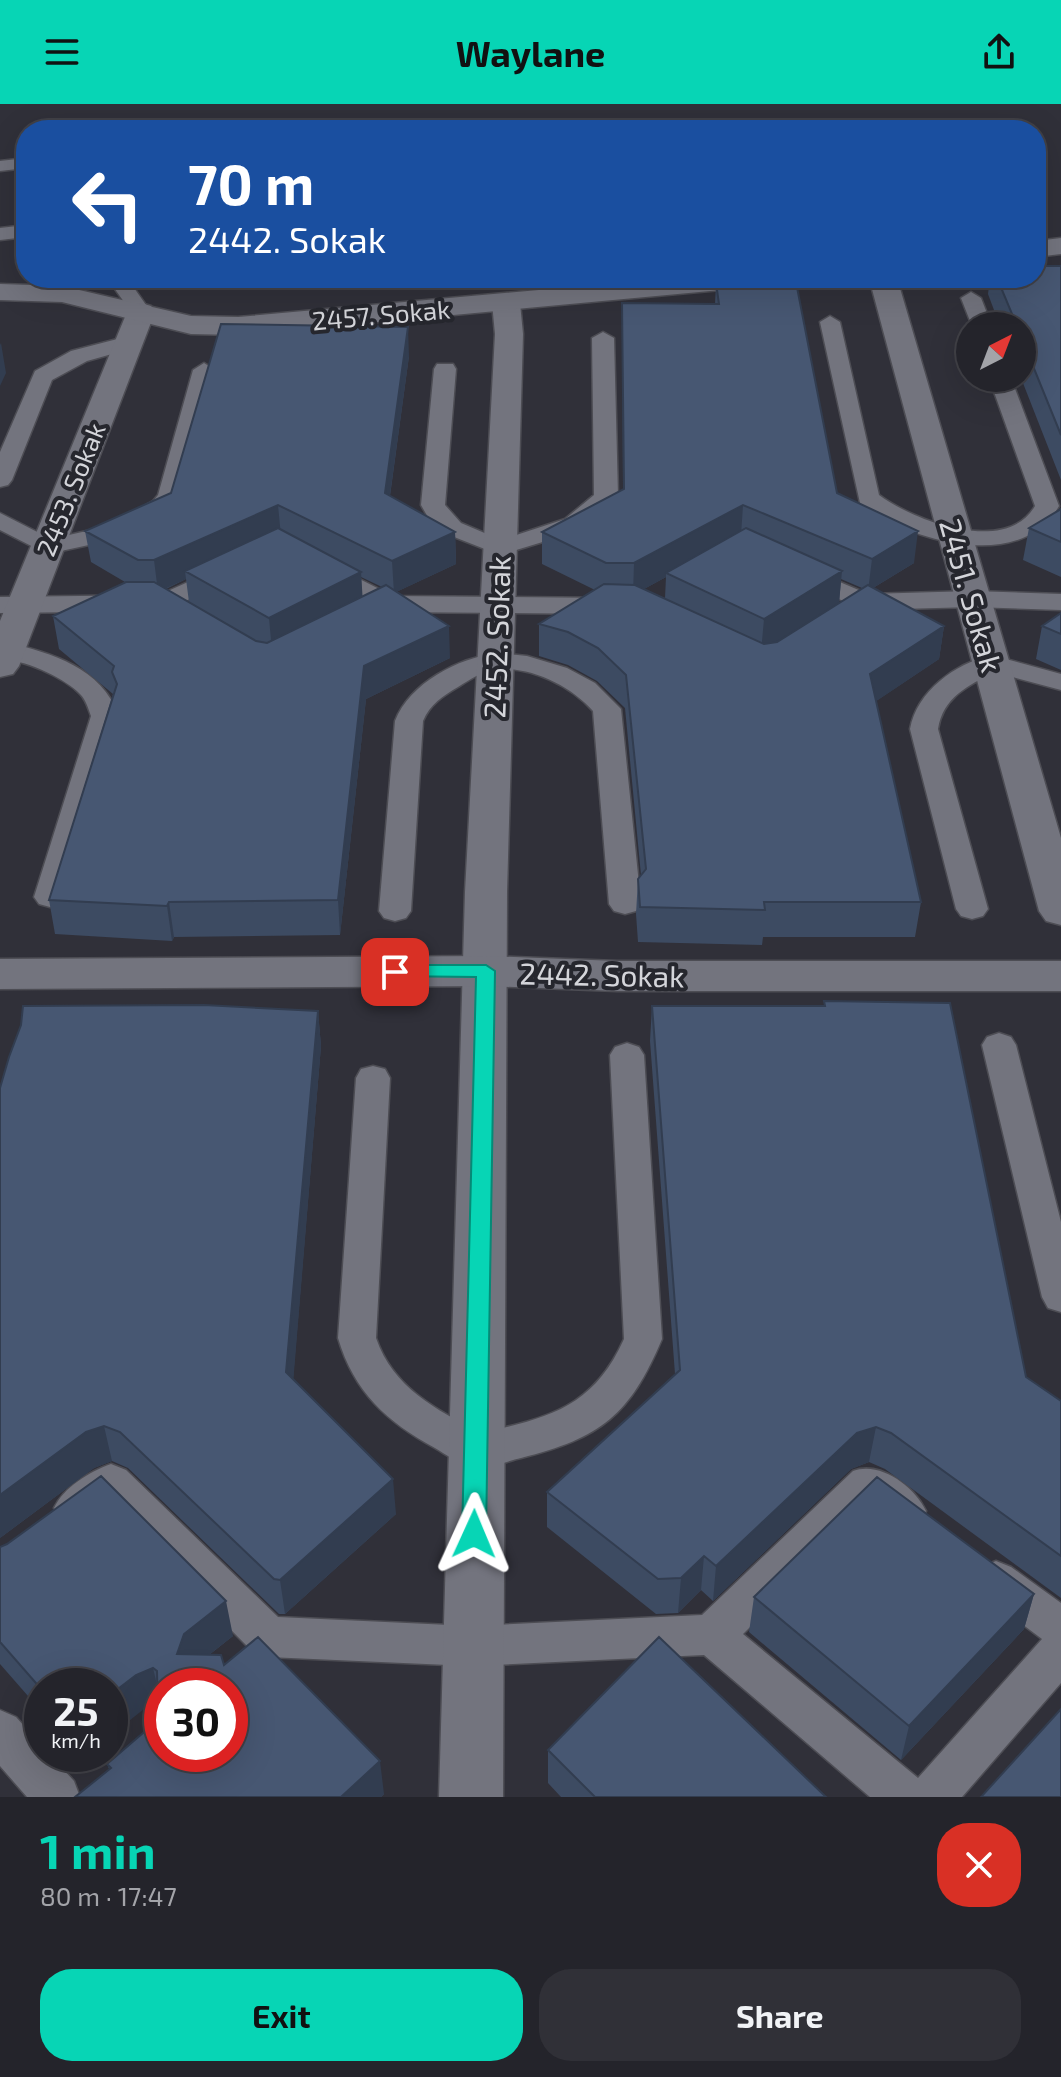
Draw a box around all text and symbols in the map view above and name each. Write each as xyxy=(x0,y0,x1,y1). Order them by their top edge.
icon: menu xyxy=(40,30,84,74)
icon: share xyxy=(977,30,1021,74)
text: Waylane xyxy=(456,31,605,74)
text: 70 m xyxy=(188,149,314,216)
icon: left xyxy=(56,152,160,256)
text: 2442. Sokak xyxy=(188,217,386,260)
street label: 2457. Sokak xyxy=(311,293,451,335)
north arrow xyxy=(956,312,1036,392)
map controls xyxy=(956,312,1036,392)
street label: 2453. Sokak xyxy=(29,418,111,560)
street label: 2451. Sokak xyxy=(933,514,1011,676)
street label: 2452. Sokak xyxy=(475,555,517,719)
pin xyxy=(361,938,429,1006)
icon: arrive xyxy=(373,950,417,994)
street label: 2442. Sokak xyxy=(519,955,685,993)
position arrow xyxy=(432,1492,516,1576)
speed limit sign: 30 xyxy=(144,1668,248,1772)
text: 25 xyxy=(53,1686,99,1734)
text: km/h xyxy=(51,1728,101,1752)
text: 1 min xyxy=(40,1821,156,1879)
button: close xyxy=(937,1823,1021,1907)
text: 80 m · 17:47 xyxy=(40,1880,177,1911)
button: Exit xyxy=(40,1969,523,2061)
button: Share xyxy=(539,1969,1021,2061)

